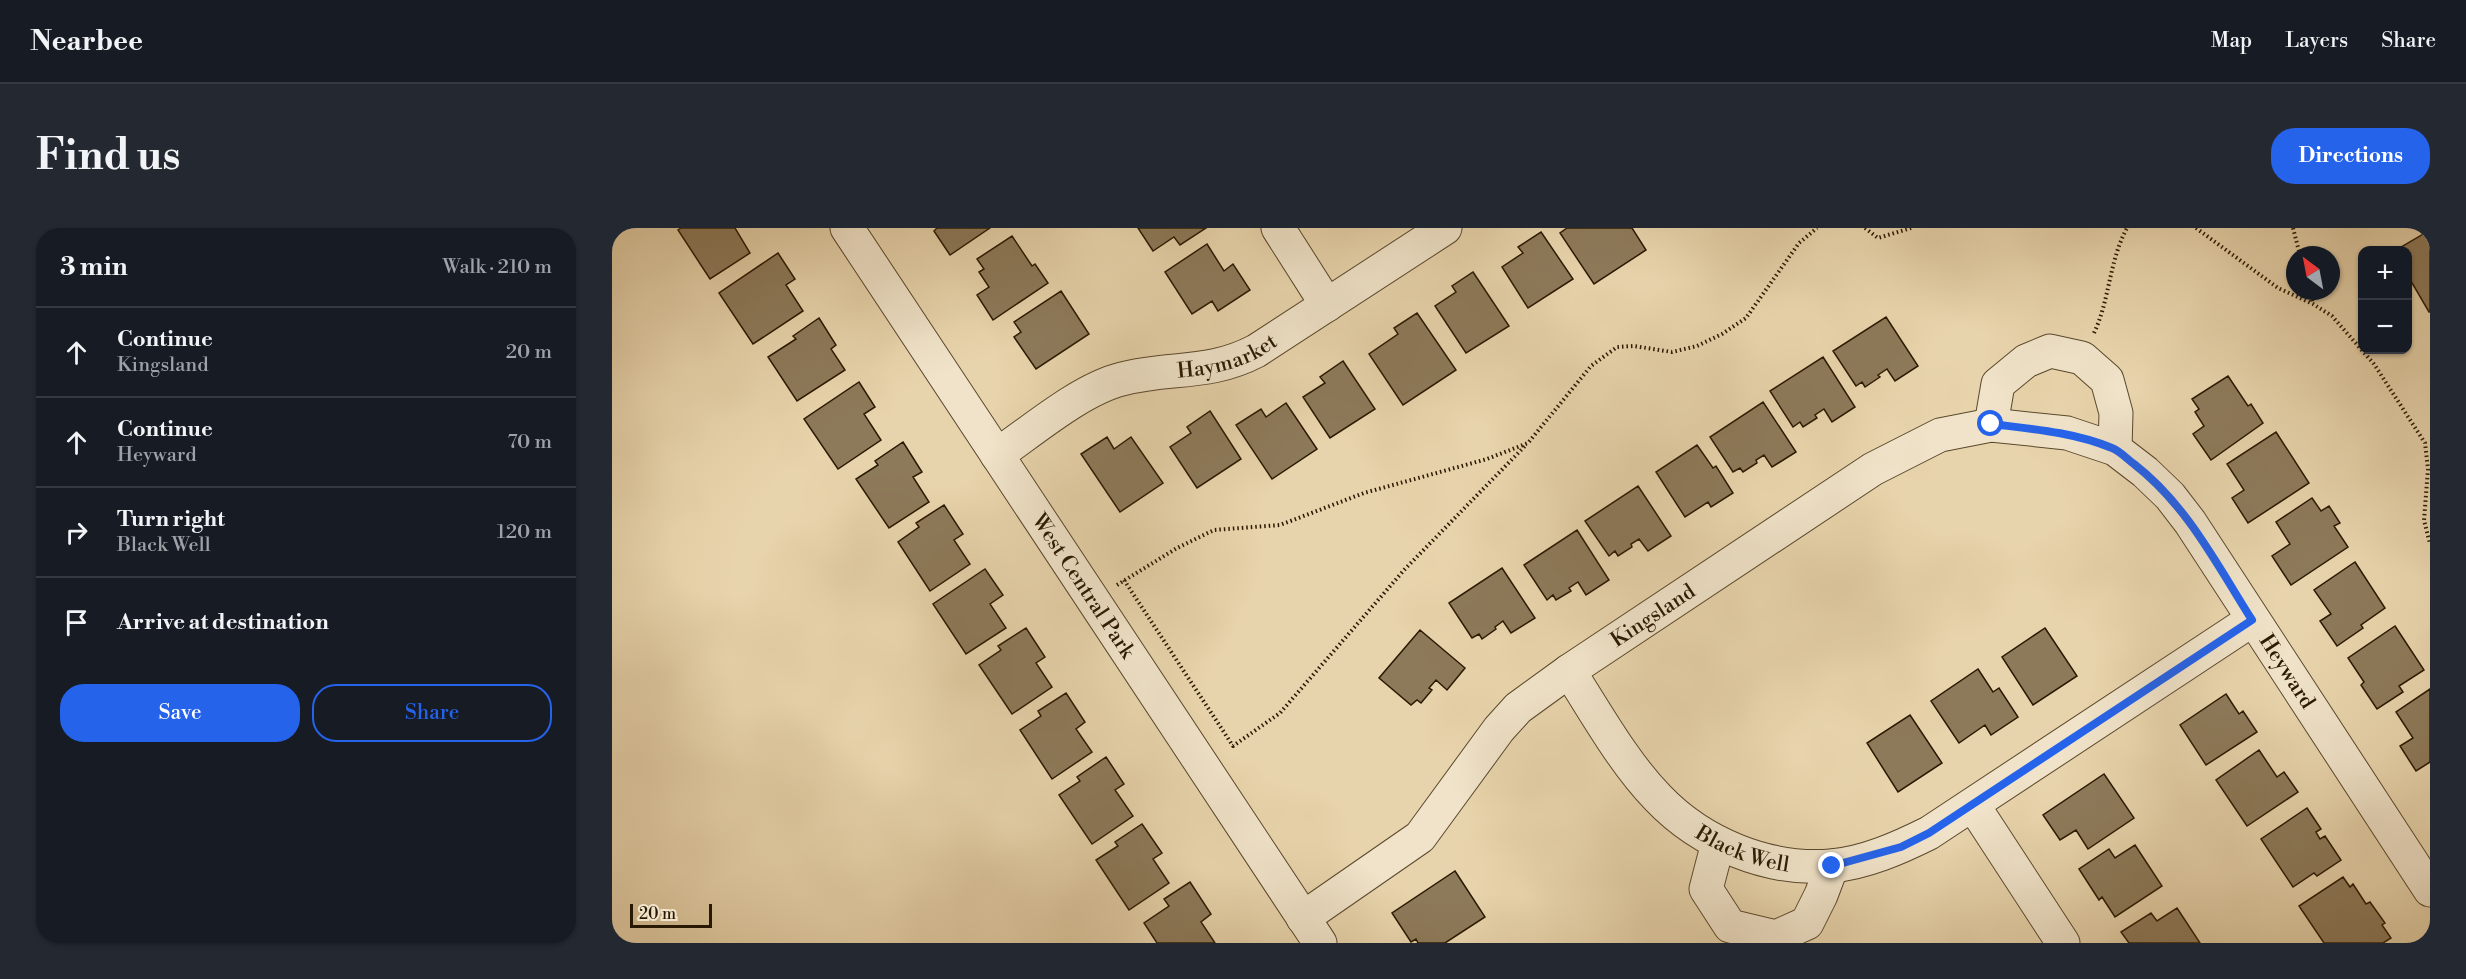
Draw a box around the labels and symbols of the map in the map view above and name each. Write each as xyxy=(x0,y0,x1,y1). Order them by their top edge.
north arrow xyxy=(2286,246,2340,300)
street label: Haymarket xyxy=(1176,328,1283,385)
route start xyxy=(1977,410,2003,436)
street label: West Central Park xyxy=(1025,508,1141,665)
street label: Kingsland xyxy=(1606,579,1701,654)
street label: Heyward xyxy=(2253,630,2320,714)
street label: Black Well xyxy=(1690,820,1791,879)
route end xyxy=(1818,852,1844,878)
scale bar xyxy=(630,901,712,928)

